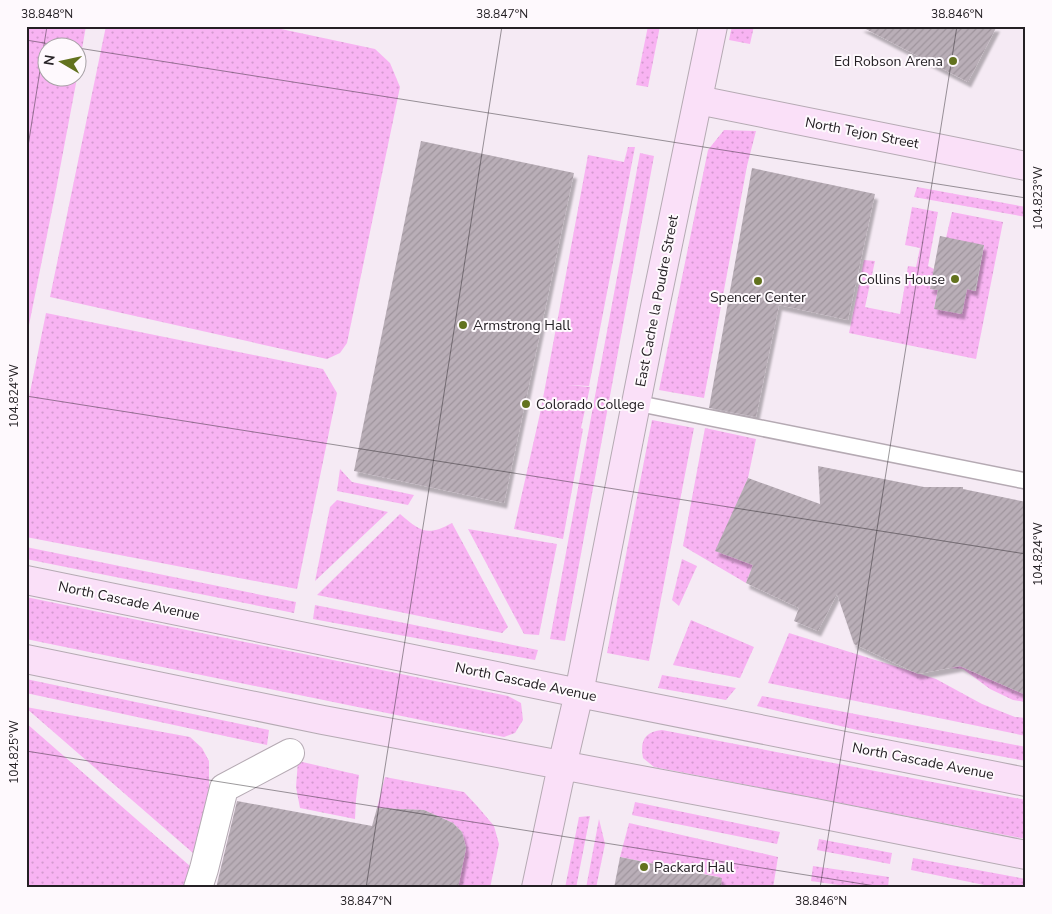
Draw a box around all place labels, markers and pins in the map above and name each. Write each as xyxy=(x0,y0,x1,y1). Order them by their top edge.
place label: Ed Robson Arena xyxy=(834,52,943,71)
marker: Ed Robson Arena xyxy=(947,55,959,67)
place label: Collins House xyxy=(858,270,945,289)
marker: Collins House xyxy=(949,273,961,285)
marker: Spencer Center xyxy=(752,275,764,287)
place label: Spencer Center xyxy=(710,288,806,307)
place label: Armstrong Hall xyxy=(473,316,571,335)
marker: Armstrong Hall xyxy=(457,319,469,331)
place label: Colorado College xyxy=(536,395,645,414)
marker: Colorado College xyxy=(520,398,532,410)
place label: Packard Hall xyxy=(654,858,735,877)
marker: Packard Hall xyxy=(638,861,650,873)

